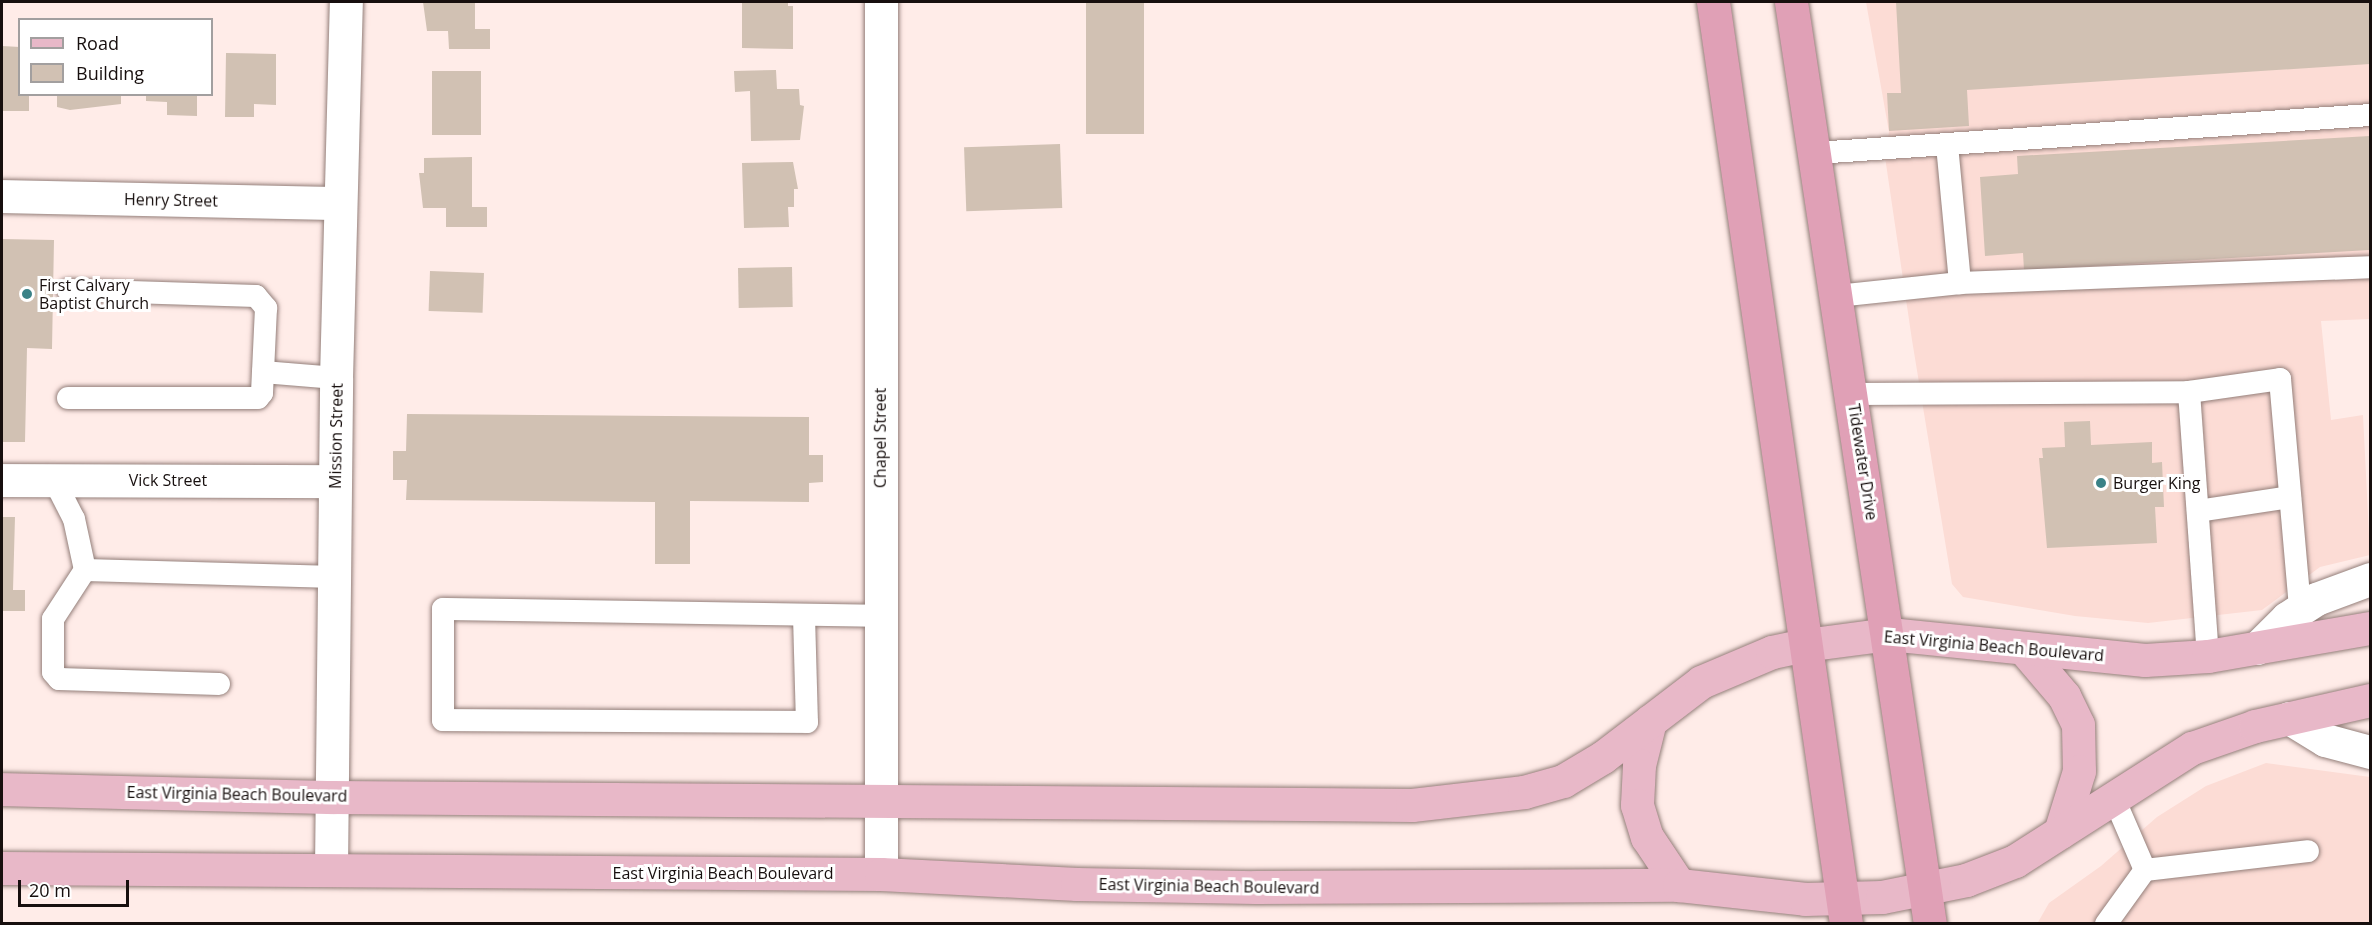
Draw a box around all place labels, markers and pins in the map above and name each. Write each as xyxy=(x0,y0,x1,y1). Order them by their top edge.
place label: First Calvary Baptist Church xyxy=(39,275,149,313)
marker: First Calvary Baptist Church xyxy=(20,287,34,301)
place label: Burger King xyxy=(2113,473,2200,493)
marker: Burger King xyxy=(2094,476,2108,490)

